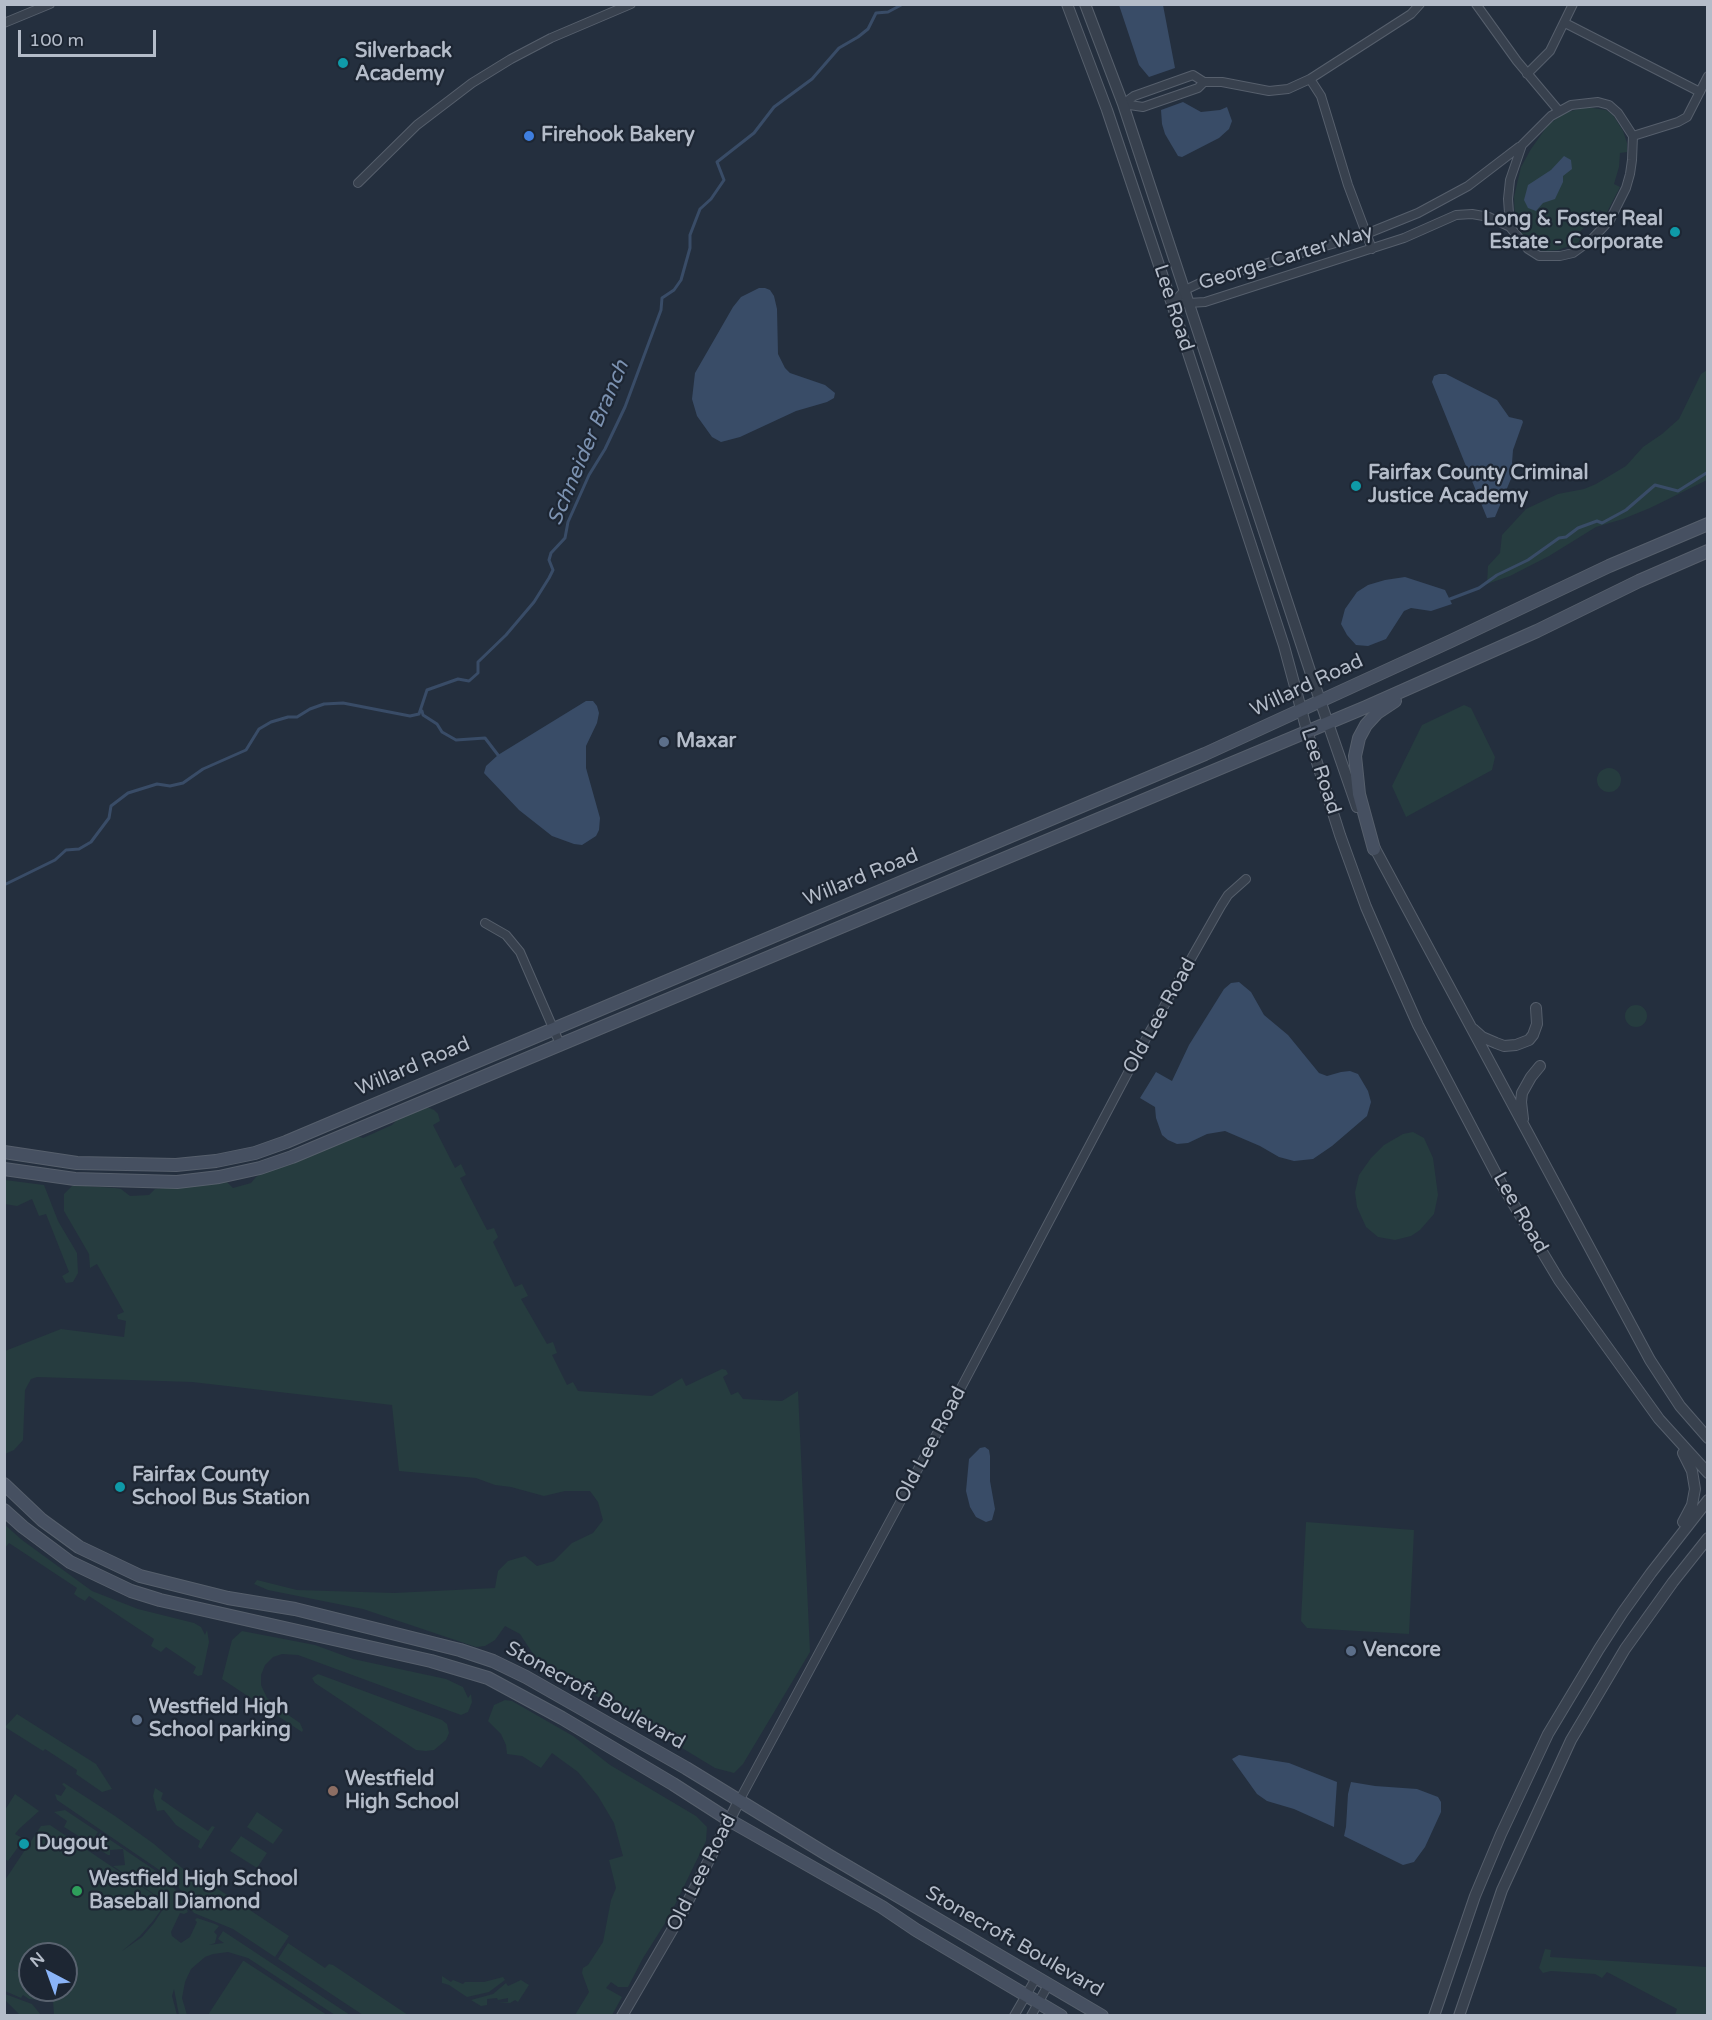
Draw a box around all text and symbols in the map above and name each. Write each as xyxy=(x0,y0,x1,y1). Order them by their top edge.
scale bar xyxy=(21,18,159,56)
text: 100 m xyxy=(29,29,84,51)
place label: Silverback Academy xyxy=(355,40,452,87)
marker: Silverback Academy xyxy=(336,56,350,70)
place label: Firehook Bakery xyxy=(541,124,695,148)
marker: Firehook Bakery xyxy=(522,129,536,143)
place label: Long & Foster Real Estate - Corporate xyxy=(1483,208,1663,255)
street label: George Carter Way xyxy=(1196,220,1376,296)
marker: Long & Foster Real Estate - Corporate xyxy=(1668,225,1682,239)
street label: Lee Road xyxy=(1148,262,1198,354)
water label: Schneider Branch xyxy=(543,357,635,529)
place label: Fairfax County Criminal Justice Academy xyxy=(1368,462,1589,509)
marker: Fairfax County Criminal Justice Academy xyxy=(1349,479,1363,493)
street label: Willard Road xyxy=(1247,649,1367,723)
street label: Lee Road xyxy=(1295,725,1345,817)
place label: Maxar xyxy=(676,730,736,754)
marker: Maxar xyxy=(657,735,671,749)
street label: Willard Road xyxy=(800,844,922,912)
street label: Old Lee Road xyxy=(1118,954,1202,1078)
street label: Willard Road xyxy=(352,1032,474,1102)
street label: Lee Road xyxy=(1487,1168,1553,1258)
street label: Old Lee Road xyxy=(890,1383,972,1507)
place label: Fairfax County School Bus Station xyxy=(132,1464,310,1511)
marker: Fairfax County School Bus Station xyxy=(113,1480,127,1494)
street label: Stonecroft Boulevard xyxy=(501,1637,689,1755)
place label: Vencore xyxy=(1363,1639,1441,1663)
marker: Vencore xyxy=(1344,1644,1358,1658)
place label: Westfield High School parking xyxy=(149,1696,291,1743)
marker: Westfield High School parking xyxy=(130,1713,144,1727)
place label: Westfield High School xyxy=(345,1768,459,1815)
marker: Westfield High School xyxy=(326,1784,340,1798)
street label: Old Lee Road xyxy=(662,1810,742,1936)
place label: Dugout xyxy=(36,1832,108,1856)
marker: Dugout xyxy=(17,1837,31,1851)
place label: Westfield High School Baseball Diamond xyxy=(89,1868,298,1915)
street label: Stonecroft Boulevard xyxy=(921,1881,1107,2003)
marker: Westfield High School Baseball Diamond xyxy=(70,1884,84,1898)
north arrow xyxy=(18,1942,78,2002)
text: N xyxy=(26,1948,49,1972)

